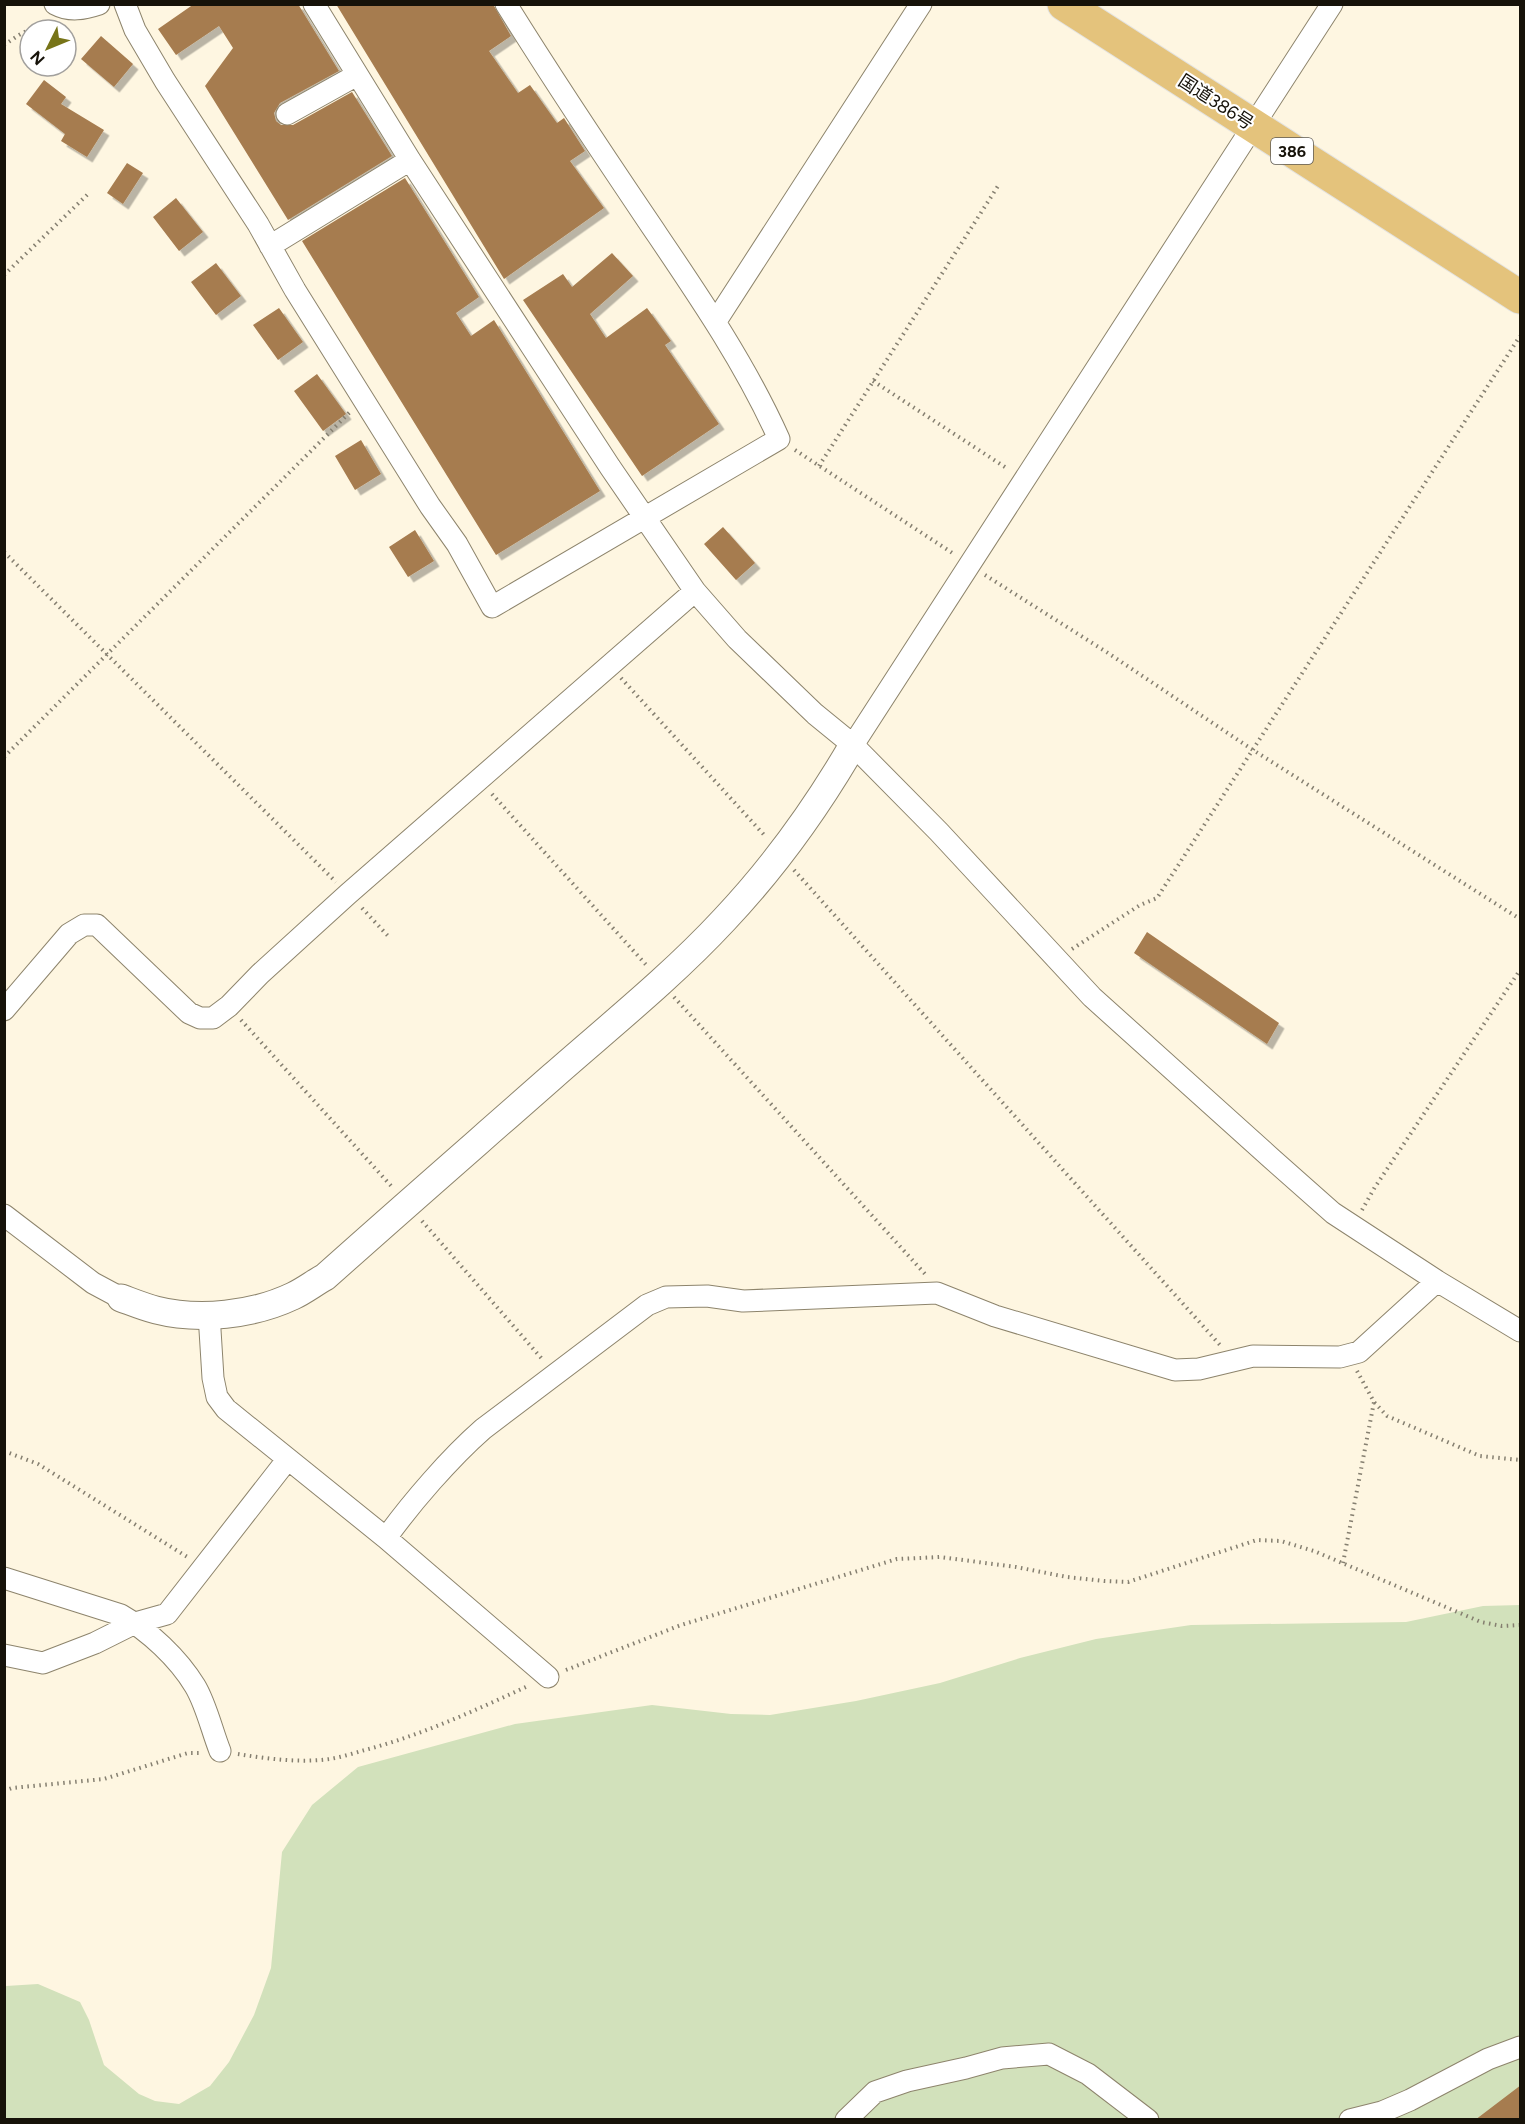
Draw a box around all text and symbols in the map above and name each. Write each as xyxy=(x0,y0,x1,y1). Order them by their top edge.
north arrow xyxy=(18,18,78,78)
text: N xyxy=(26,47,49,69)
street label: 国道386号 xyxy=(1174,70,1258,134)
road number: 386 xyxy=(1271,138,1313,164)

